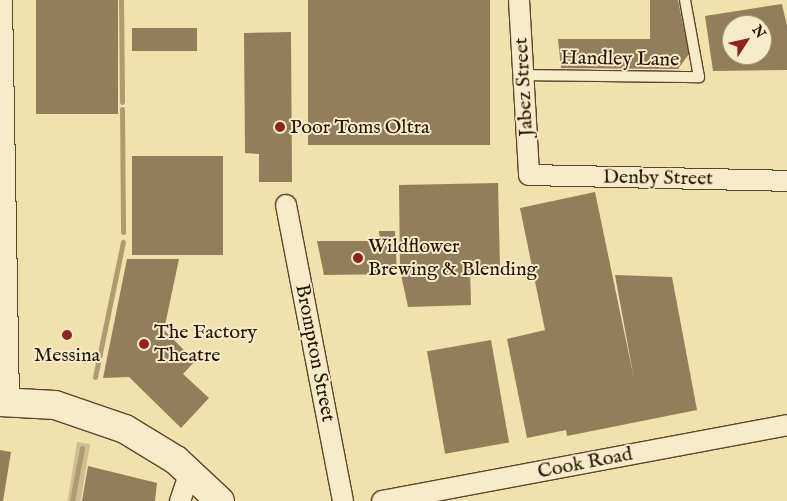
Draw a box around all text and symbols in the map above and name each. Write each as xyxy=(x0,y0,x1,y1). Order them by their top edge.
north arrow xyxy=(722,15,772,65)
text: N xyxy=(748,22,769,42)
street label: Jabez Street xyxy=(509,37,539,137)
street label: Handley Lane xyxy=(560,46,680,72)
place label: Poor Toms Oltra xyxy=(290,115,430,139)
marker: Poor Toms Oltra xyxy=(274,121,286,133)
street label: Denby Street xyxy=(603,165,713,191)
place label: Wildflower Brewing & Blending xyxy=(368,235,537,282)
marker: Wildflower Brewing & Blending xyxy=(352,252,364,264)
street label: Brompton Street xyxy=(290,282,340,424)
place label: The Factory Theatre xyxy=(154,320,257,367)
marker: Messina xyxy=(61,329,73,341)
marker: The Factory Theatre xyxy=(138,338,150,350)
place label: Messina xyxy=(34,343,100,367)
street label: Cook Road xyxy=(536,442,634,484)

